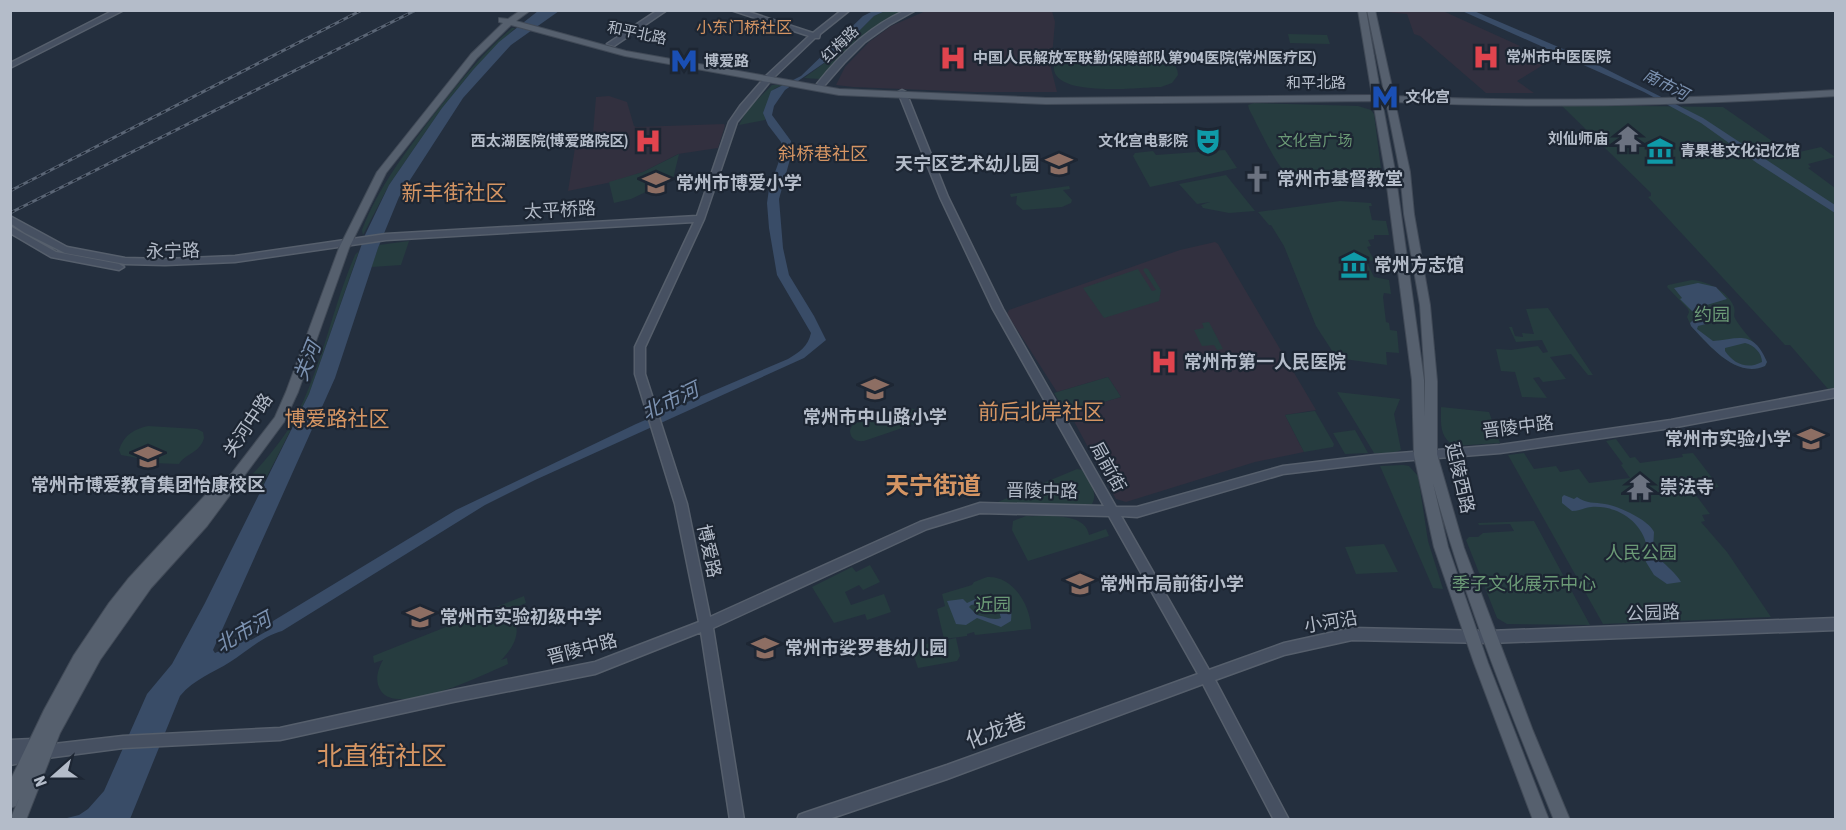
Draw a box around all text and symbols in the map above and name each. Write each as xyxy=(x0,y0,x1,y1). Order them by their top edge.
street label: 和平北路 xyxy=(606,18,668,47)
district label: 小东门桥社区 xyxy=(696,18,792,36)
street label: 红梅路 xyxy=(818,22,862,65)
hospital icon: 常州市中医医院 xyxy=(1471,42,1501,72)
hospital icon: 中国人民解放军联勤保障部队第904医院(常州医疗区) xyxy=(938,43,968,73)
metro station icon: 博爱路 xyxy=(669,46,699,76)
place label: 常州市中医医院 xyxy=(1506,48,1611,65)
place label: 中国人民解放军联勤保障部队第904医院(常州医疗区) xyxy=(973,49,1316,66)
place label: 博爱路 xyxy=(704,52,749,69)
water label: 南市河 xyxy=(1641,65,1694,104)
street label: 和平北路 xyxy=(1286,74,1346,91)
metro station icon: 文化宫 xyxy=(1370,82,1400,112)
place label: 文化宫 xyxy=(1405,88,1450,105)
temple icon: 刘仙师庙 xyxy=(1613,124,1643,154)
hospital icon: 西太湖医院(博爱路院区) xyxy=(633,126,663,156)
theatre icon: 文化宫电影院 xyxy=(1193,126,1223,156)
place label: 刘仙师庙 xyxy=(1548,130,1608,147)
place label: 西太湖医院(博爱路院区) xyxy=(471,132,628,149)
place label: 文化宫电影院 xyxy=(1098,132,1188,149)
park label: 文化宫广场 xyxy=(1277,132,1353,149)
museum icon: 青果巷文化记忆馆 xyxy=(1645,136,1675,166)
place label: 青果巷文化记忆馆 xyxy=(1680,142,1800,159)
district label: 斜桥巷社区 xyxy=(778,143,868,164)
school or university icon: 天宁区艺术幼儿园 xyxy=(1044,149,1074,179)
place label: 天宁区艺术幼儿园 xyxy=(895,153,1039,174)
church icon: 常州市基督教堂 xyxy=(1242,164,1272,194)
school or university icon: 常州市博爱小学 xyxy=(641,168,671,198)
place label: 常州市基督教堂 xyxy=(1277,168,1403,189)
place label: 常州市博爱小学 xyxy=(676,172,802,193)
district label: 新丰街社区 xyxy=(402,180,507,204)
street label: 太平桥路 xyxy=(523,197,596,222)
street label: 永宁路 xyxy=(146,240,200,261)
museum icon: 常州方志馆 xyxy=(1339,250,1369,280)
place label: 常州方志馆 xyxy=(1374,254,1464,275)
park label: 约园 xyxy=(1694,304,1730,325)
water label: 关河 xyxy=(288,334,326,384)
hospital icon: 常州市第一人民医院 xyxy=(1149,347,1179,377)
place label: 常州市第一人民医院 xyxy=(1184,351,1346,372)
school or university icon: 常州市中山路小学 xyxy=(860,374,890,404)
water label: 北市河 xyxy=(638,376,705,424)
street label: 关河中路 xyxy=(219,389,276,460)
district label: 前后北岸社区 xyxy=(978,399,1104,423)
district label: 博爱路社区 xyxy=(285,406,390,430)
place label: 常州市中山路小学 xyxy=(803,406,947,427)
street label: 晋陵中路 xyxy=(1481,412,1555,441)
school or university icon: 常州市实验小学 xyxy=(1796,424,1826,454)
place label: 常州市实验小学 xyxy=(1665,428,1791,449)
street label: 局前街 xyxy=(1086,438,1131,495)
street label: 延陵西路 xyxy=(1442,440,1479,515)
school or university icon: 常州市博爱教育集团怡康校区 xyxy=(133,442,163,472)
district label: 天宁街道 xyxy=(885,472,981,499)
temple icon: 崇法寺 xyxy=(1625,472,1655,502)
place label: 常州市博爱教育集团怡康校区 xyxy=(31,474,265,495)
place label: 崇法寺 xyxy=(1660,476,1714,497)
street label: 晋陵中路 xyxy=(1006,479,1078,502)
street label: 博爱路 xyxy=(694,522,725,579)
park label: 人民公园 xyxy=(1605,542,1677,563)
school or university icon: 常州市局前街小学 xyxy=(1065,569,1095,599)
place label: 常州市局前街小学 xyxy=(1100,573,1244,594)
park label: 季子文化展示中心 xyxy=(1452,573,1596,594)
park label: 近园 xyxy=(975,594,1011,615)
street label: 公园路 xyxy=(1626,601,1680,624)
school or university icon: 常州市实验初级中学 xyxy=(405,602,435,632)
water label: 北市河 xyxy=(211,605,278,656)
place label: 常州市实验初级中学 xyxy=(440,606,602,627)
street label: 小河沿 xyxy=(1303,607,1359,636)
street label: 晋陵中路 xyxy=(544,629,619,668)
school or university icon: 常州市娑罗巷幼儿园 xyxy=(750,633,780,663)
place label: 常州市娑罗巷幼儿园 xyxy=(785,637,947,658)
street label: 化龙巷 xyxy=(962,708,1029,753)
district label: 北直街社区 xyxy=(317,741,447,771)
north arrow xyxy=(24,746,84,806)
text: N xyxy=(30,774,50,789)

